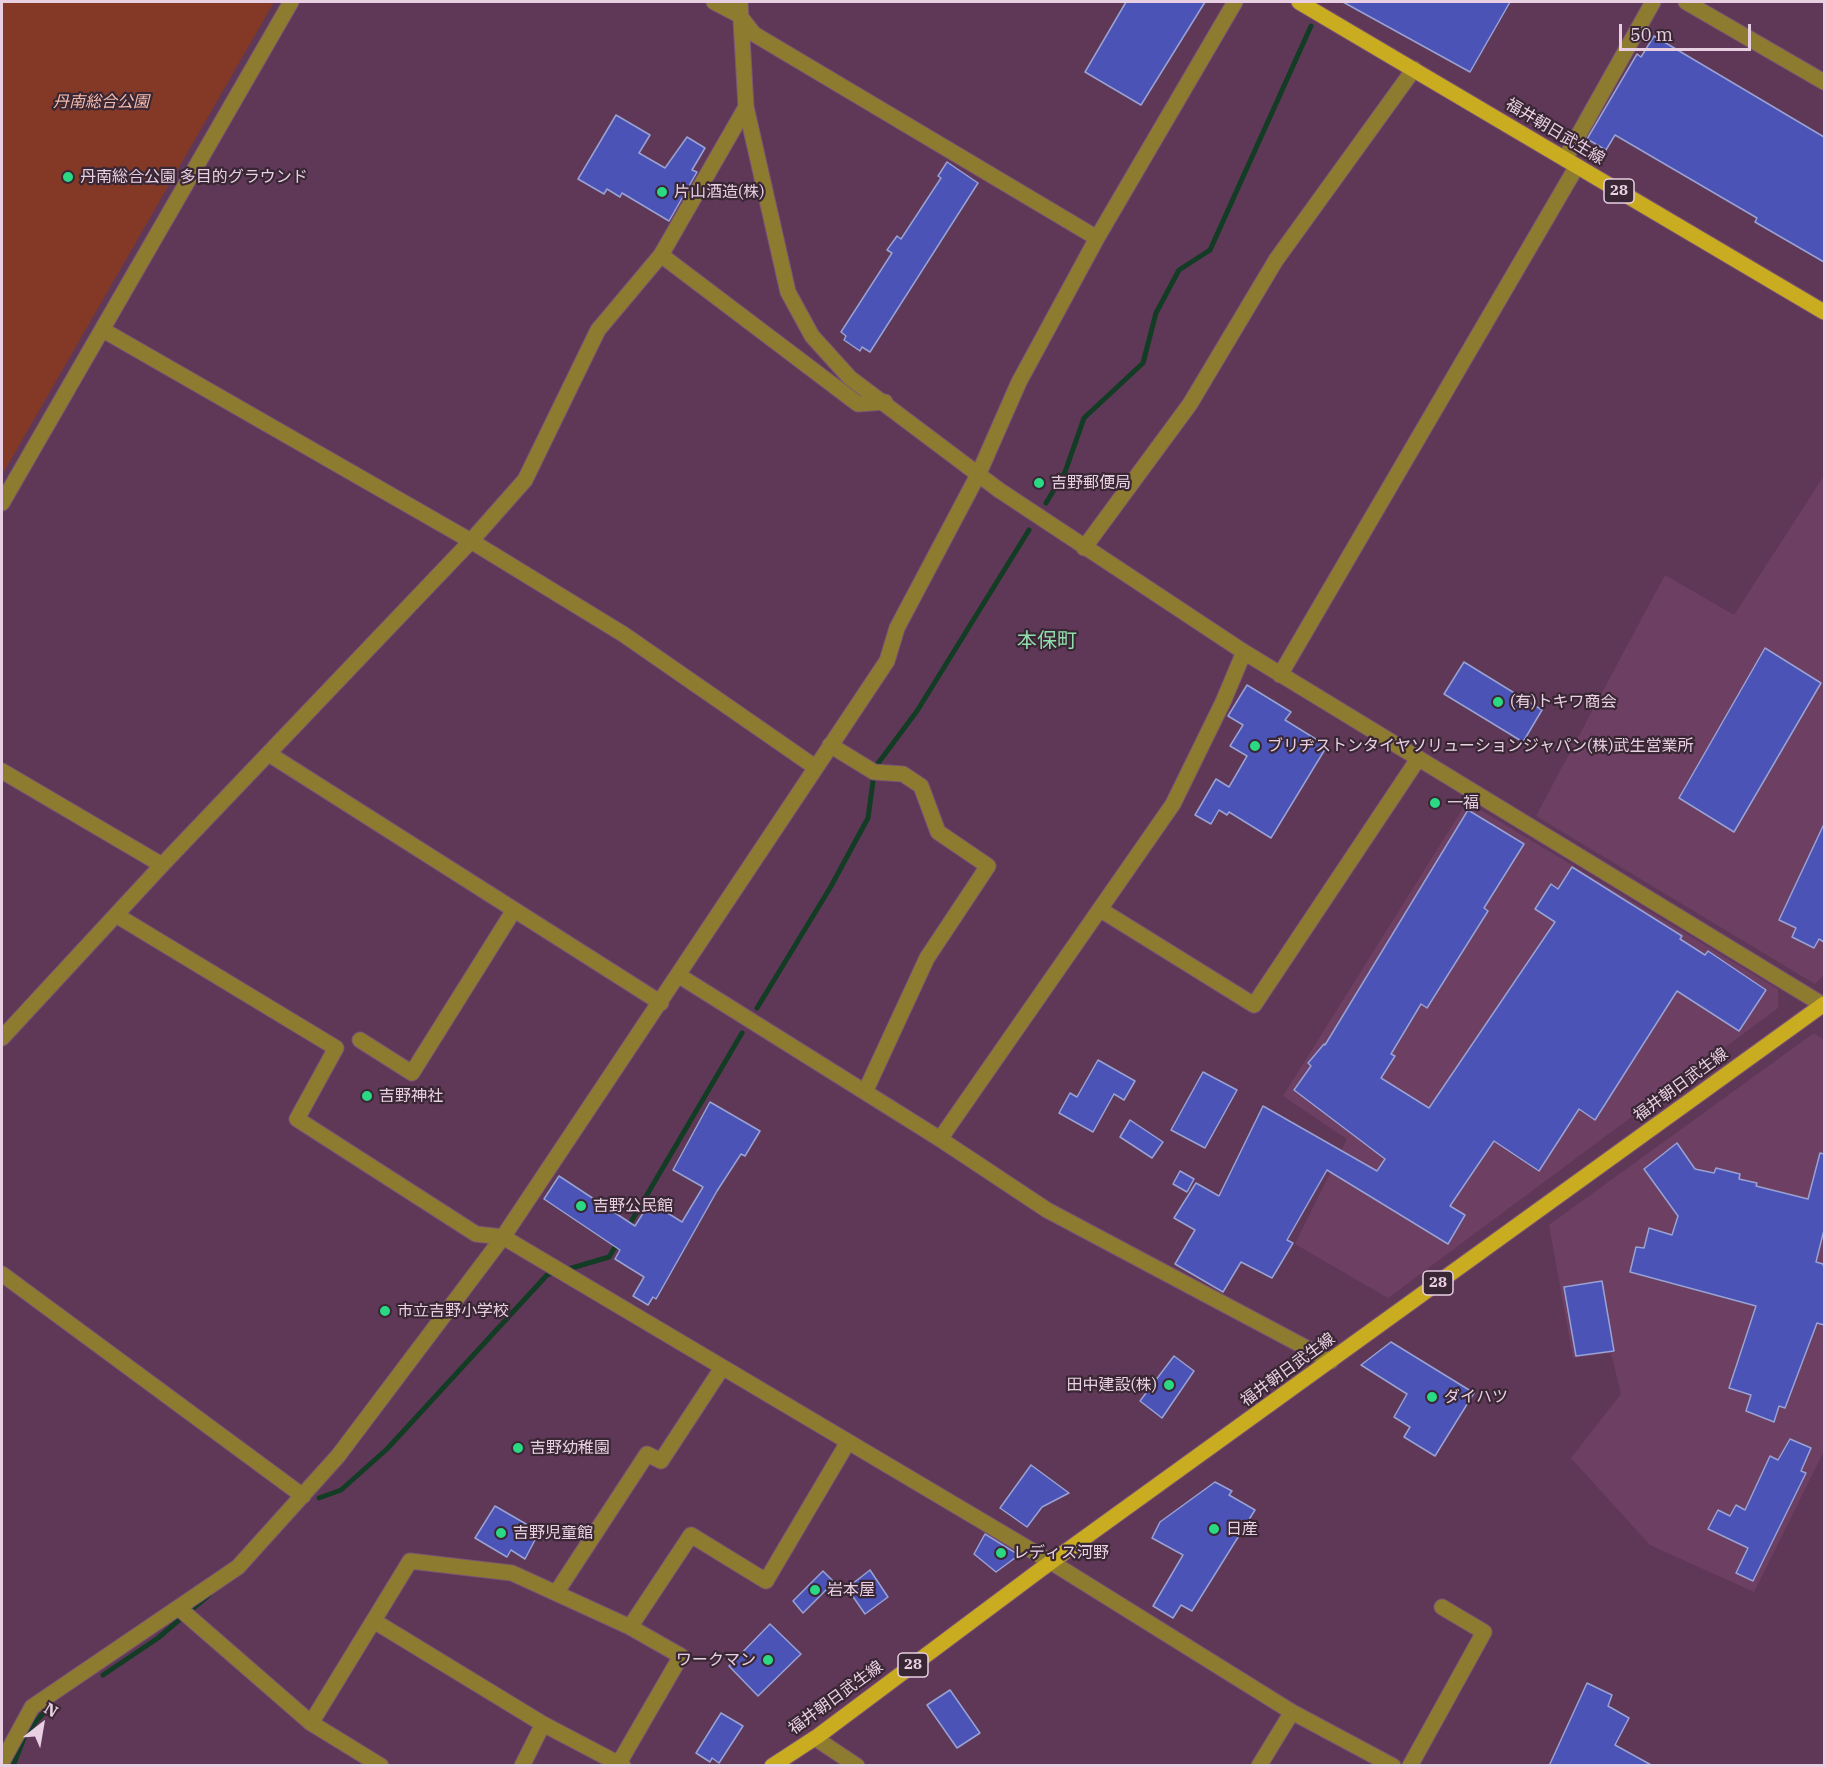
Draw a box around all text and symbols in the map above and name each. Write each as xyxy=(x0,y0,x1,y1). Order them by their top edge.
scale bar xyxy=(1622,12,1754,50)
text: 50 m xyxy=(1630,23,1673,46)
park label: 丹南総合公園 xyxy=(53,92,149,112)
street label: 福井朝日武生線 xyxy=(1502,95,1608,169)
place label: 丹南総合公園 多目的グラウンド xyxy=(80,167,308,187)
marker: 丹南総合公園 多目的グラウンド xyxy=(61,170,75,184)
road number: 28 xyxy=(1604,179,1634,203)
place label: 片山酒造(株) xyxy=(674,182,765,202)
marker: 片山酒造(株) xyxy=(655,185,669,199)
place label: 吉野郵便局 xyxy=(1051,473,1131,493)
marker: 吉野郵便局 xyxy=(1032,476,1046,490)
district label: 本保町 xyxy=(1017,629,1077,653)
place label: (有)トキワ商会 xyxy=(1510,692,1617,712)
marker: (有)トキワ商会 xyxy=(1491,695,1505,709)
place label: ブリヂストンタイヤソリューションジャパン(株)武生営業所 xyxy=(1267,736,1694,756)
marker: ブリヂストンタイヤソリューションジャパン(株)武生営業所 xyxy=(1248,739,1262,753)
place label: 一福 xyxy=(1447,793,1479,813)
marker: 一福 xyxy=(1428,796,1442,810)
street label: 福井朝日武生線 xyxy=(1630,1044,1732,1126)
place label: 吉野神社 xyxy=(379,1086,443,1106)
marker: 吉野神社 xyxy=(360,1089,374,1103)
place label: 吉野公民館 xyxy=(593,1196,673,1216)
marker: 吉野公民館 xyxy=(574,1199,588,1213)
road number: 28 xyxy=(1423,1271,1453,1295)
place label: 市立吉野小学校 xyxy=(397,1301,509,1321)
marker: 市立吉野小学校 xyxy=(378,1304,392,1318)
street label: 福井朝日武生線 xyxy=(1237,1329,1339,1411)
place label: 田中建設(株) xyxy=(1066,1375,1157,1395)
marker: 田中建設(株) xyxy=(1162,1378,1176,1392)
place label: ダイハツ xyxy=(1444,1387,1508,1407)
marker: ダイハツ xyxy=(1425,1390,1439,1404)
place label: 吉野幼稚園 xyxy=(530,1438,610,1458)
marker: 吉野幼稚園 xyxy=(511,1441,525,1455)
place label: 日産 xyxy=(1226,1519,1258,1539)
marker: 日産 xyxy=(1207,1522,1221,1536)
place label: 吉野児童館 xyxy=(513,1523,593,1543)
marker: 吉野児童館 xyxy=(494,1526,508,1540)
place label: レディス河野 xyxy=(1013,1543,1109,1563)
marker: レディス河野 xyxy=(994,1546,1008,1560)
place label: 岩本屋 xyxy=(827,1580,875,1600)
marker: 岩本屋 xyxy=(808,1583,822,1597)
place label: ワークマン xyxy=(676,1650,756,1670)
marker: ワークマン xyxy=(761,1653,775,1667)
road number: 28 xyxy=(898,1653,928,1677)
street label: 福井朝日武生線 xyxy=(785,1657,887,1739)
north arrow xyxy=(12,1695,72,1755)
text: N xyxy=(41,1698,62,1721)

